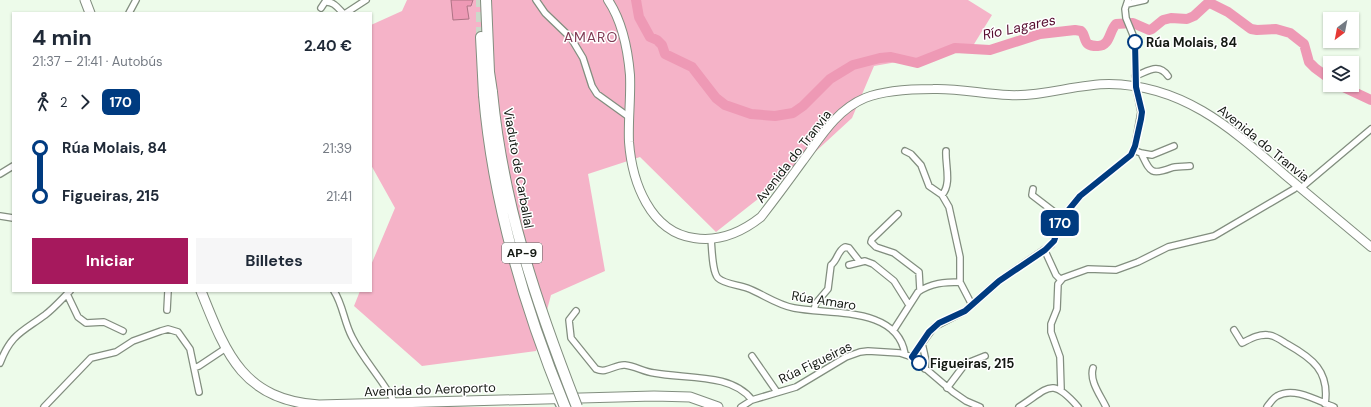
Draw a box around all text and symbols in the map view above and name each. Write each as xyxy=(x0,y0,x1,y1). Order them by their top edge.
water label: Río Lagares xyxy=(981,10,1057,44)
north arrow xyxy=(1323,12,1359,48)
map controls xyxy=(1323,12,1359,92)
text: 4 min xyxy=(32,23,92,52)
district label: AMARO xyxy=(564,28,618,46)
marker: Rúa Molais, 84 xyxy=(1127,34,1143,50)
place label: Rúa Molais, 84 xyxy=(1146,34,1237,51)
text: 2.40 € xyxy=(304,36,352,56)
text: 21:37 – 21:41 · Autobús xyxy=(32,53,162,70)
button: layers xyxy=(1323,56,1359,92)
icon: walk xyxy=(32,91,54,113)
icon: forward xyxy=(74,91,96,113)
text: 170 xyxy=(110,93,132,111)
text: 2 xyxy=(60,94,68,111)
street label: Avenida do Tranvia xyxy=(1214,101,1313,186)
street label: Avenida do Tranvia xyxy=(752,106,835,206)
street label: Viaduto de Carballal xyxy=(500,107,537,230)
text: Rúa Molais, 84 xyxy=(62,138,167,158)
text: 21:39 xyxy=(322,140,352,157)
text: Figueiras, 215 xyxy=(62,186,159,206)
text: 21:41 xyxy=(326,188,352,205)
line badge: 170 xyxy=(1037,210,1083,236)
text: 170 xyxy=(1049,214,1071,232)
button: Iniciar xyxy=(32,238,188,284)
button: Billetes xyxy=(196,238,352,284)
road number: AP-9 xyxy=(502,243,542,263)
street label: Rúa Amaro xyxy=(790,287,858,314)
street label: Rúa Figueiras xyxy=(776,337,855,387)
marker: Figueiras, 215 xyxy=(911,355,927,371)
place label: Figueiras, 215 xyxy=(930,355,1014,372)
street label: Avenida do Aeroporto xyxy=(364,379,496,400)

